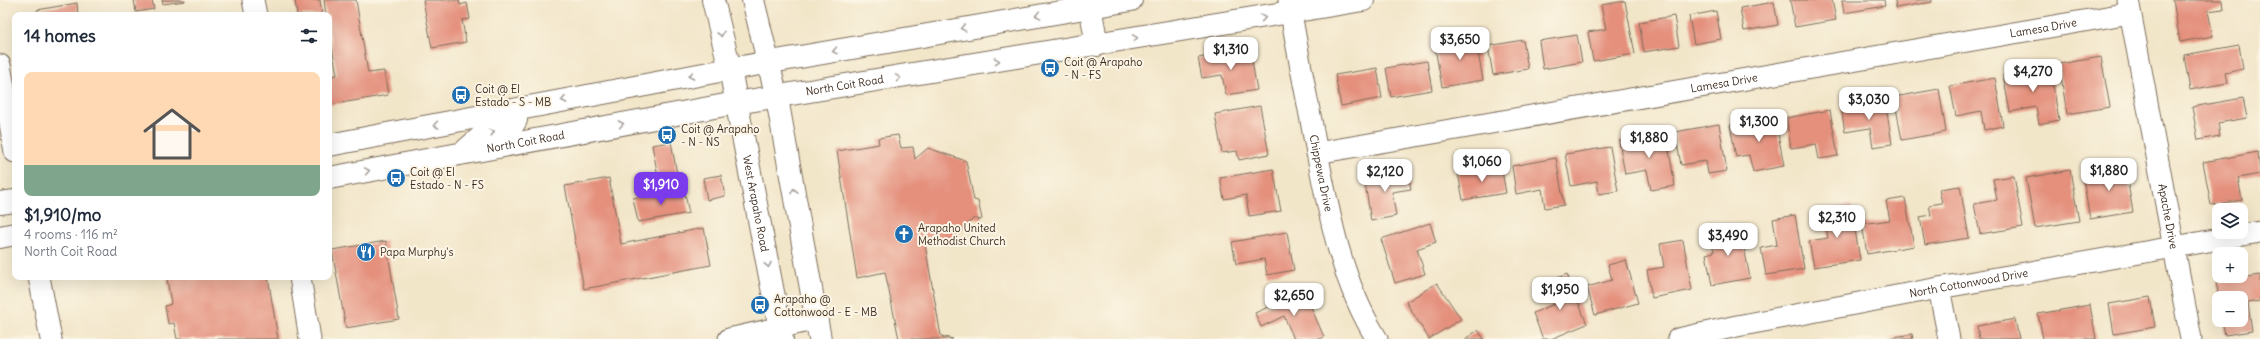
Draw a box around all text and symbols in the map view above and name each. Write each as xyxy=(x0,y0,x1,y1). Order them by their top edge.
one-way arrow xyxy=(1035,10,1041,19)
one-way arrow xyxy=(1260,14,1266,23)
street label: Lamesa Drive xyxy=(2009,15,2078,41)
one-way arrow xyxy=(960,24,966,32)
text: 14 homes xyxy=(24,25,96,47)
icon: filters xyxy=(298,25,320,47)
pin: $3,650 xyxy=(1427,27,1493,61)
one-way arrow xyxy=(717,31,725,37)
text: $3,650 xyxy=(1440,31,1480,48)
one-way arrow xyxy=(1132,35,1138,43)
pin: $1,310 xyxy=(1198,37,1264,71)
text: $1,310 xyxy=(1213,41,1249,58)
one-way arrow xyxy=(832,46,838,55)
place label: Coit @ Arapaho - N - FS xyxy=(1064,55,1143,82)
one-way arrow xyxy=(994,57,1000,66)
bus stop icon: Coit @ Arapaho - N - FS xyxy=(1039,57,1061,79)
pin: $4,270 xyxy=(2000,59,2066,93)
text: $4,270 xyxy=(2013,63,2053,80)
street label: Lamesa Drive xyxy=(1689,70,1759,96)
one-way arrow xyxy=(688,71,694,80)
street label: North Coit Road xyxy=(805,72,885,98)
one-way arrow xyxy=(895,74,901,83)
place label: Coit @ El Estado - S - MB xyxy=(475,82,551,109)
bus stop icon: Coit @ El Estado - S - MB xyxy=(450,84,472,106)
pin: $3,030 xyxy=(1836,87,1902,121)
text: $3,030 xyxy=(1848,91,1890,108)
one-way arrow xyxy=(560,96,567,104)
icon: home xyxy=(136,98,208,170)
pin: $1,300 xyxy=(1726,109,1792,143)
text: $1,300 xyxy=(1739,113,1779,130)
one-way arrow xyxy=(433,120,439,128)
one-way arrow xyxy=(618,121,624,129)
place label: Coit @ Arapaho - N - NS xyxy=(681,122,760,149)
bus stop icon: Coit @ Arapaho - N - NS xyxy=(656,124,678,146)
pin: $1,880 xyxy=(1616,125,1682,159)
street label: North Coit Road xyxy=(486,128,566,156)
one-way arrow xyxy=(489,128,496,137)
text: $1,880 xyxy=(1630,129,1668,146)
street label: Chippewa Drive xyxy=(1307,133,1336,213)
pin: $1,060 xyxy=(1449,149,1515,183)
text: $1,060 xyxy=(1462,153,1502,170)
street label: West Arapaho Road xyxy=(740,154,772,254)
pin: $1,880 xyxy=(2076,158,2142,192)
pin: $2,120 xyxy=(1352,159,1418,193)
text: $1,880 xyxy=(2090,162,2128,179)
text: $2,120 xyxy=(1366,163,1404,180)
place label: Coit @ El Estado - N - FS xyxy=(410,165,484,192)
one-way arrow xyxy=(364,167,370,175)
bus stop icon: Coit @ El Estado - N - FS xyxy=(385,167,407,189)
pin: $1,910 xyxy=(628,172,694,206)
text: $1,910 xyxy=(643,176,679,193)
street label: Apache Drive xyxy=(2155,182,2181,250)
one-way arrow xyxy=(790,188,799,194)
map controls xyxy=(2212,203,2248,327)
button: layers xyxy=(2212,203,2248,239)
text: $1,910/mo xyxy=(24,204,101,226)
pin: $2,310 xyxy=(1804,205,1870,239)
text: $2,310 xyxy=(1818,209,1856,226)
place label: Arapaho United Methodist Church xyxy=(918,221,1006,248)
church icon: Arapaho United Methodist Church xyxy=(893,223,915,245)
pin: $3,490 xyxy=(1695,223,1761,257)
text: 4 rooms · 116 m² xyxy=(24,226,118,243)
text: $3,490 xyxy=(1708,227,1748,244)
restaurant icon: Papa Murphy's xyxy=(355,241,377,263)
text: North Coit Road xyxy=(24,243,117,260)
place label: Papa Murphy's xyxy=(380,245,453,259)
button: + xyxy=(2212,247,2248,283)
one-way arrow xyxy=(763,262,771,268)
street label: North Cottonwood Drive xyxy=(1908,266,2029,300)
pin: $1,950 xyxy=(1527,277,1593,311)
text: $1,950 xyxy=(1541,281,1579,298)
pin: $2,650 xyxy=(1261,283,1327,317)
text: $2,650 xyxy=(1274,287,1314,304)
button: − xyxy=(2212,291,2248,327)
place label: Arapaho @ Cottonwood - E - MB xyxy=(774,292,877,319)
bus stop icon: Arapaho @ Cottonwood - E - MB xyxy=(749,294,771,316)

